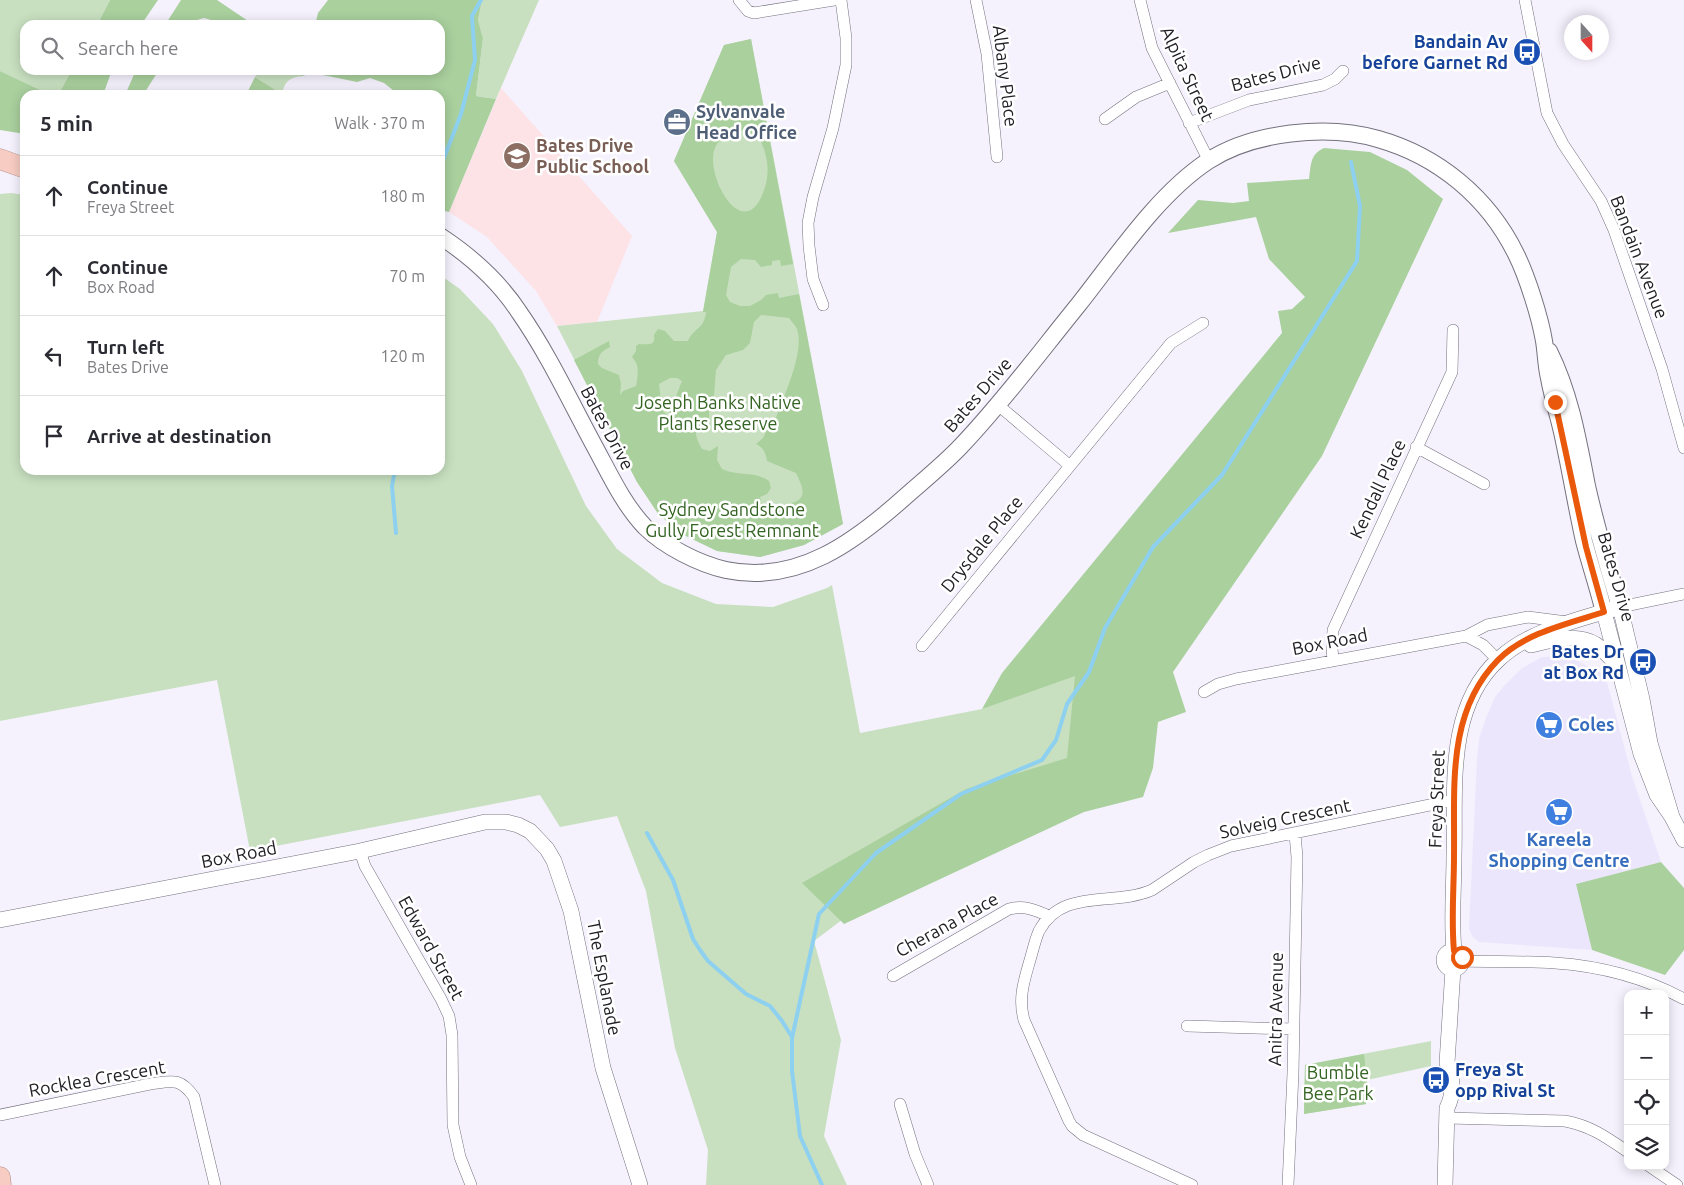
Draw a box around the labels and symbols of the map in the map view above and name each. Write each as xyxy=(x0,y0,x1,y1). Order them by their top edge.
north arrow xyxy=(1564,15,1609,60)
street label: Alpita Street xyxy=(1157,23,1219,124)
street label: Albany Place xyxy=(990,24,1022,128)
place label: Bandain Av before Garnet Rd xyxy=(1362,31,1508,72)
bus stop icon: Bandain Av before Garnet Rd xyxy=(1512,37,1542,67)
street label: Bates Drive xyxy=(1229,51,1323,95)
place label: Sylvanvale Head Office xyxy=(696,101,797,142)
office icon: Sylvanvale Head Office xyxy=(662,107,692,137)
place label: Bates Drive Public School xyxy=(536,135,650,176)
school or university icon: Bates Drive Public School xyxy=(502,141,532,171)
street label: Bandain Avenue xyxy=(1607,192,1673,321)
street label: Bates Drive xyxy=(939,353,1015,436)
street label: Bates Drive xyxy=(577,382,638,473)
route end xyxy=(1544,391,1567,414)
park label: Joseph Banks Native Plants Reserve xyxy=(635,392,801,433)
street label: Kendall Place xyxy=(1345,436,1409,541)
street label: Drysdale Place xyxy=(936,491,1026,596)
park label: Sydney Sandstone Gully Forest Remnant xyxy=(645,499,819,540)
street label: Bates Drive xyxy=(1595,530,1639,624)
street label: Box Road xyxy=(1290,624,1369,658)
place label: Bates Dr at Box Rd xyxy=(1543,641,1625,682)
bus stop icon: Bates Dr at Box Rd xyxy=(1628,647,1658,677)
supermarket icon: Coles xyxy=(1534,710,1564,740)
place label: Coles xyxy=(1568,714,1615,734)
street label: Freya Street xyxy=(1424,750,1448,848)
street label: Solveig Crescent xyxy=(1217,794,1352,842)
supermarket icon: Kareela Shopping Centre xyxy=(1544,797,1574,827)
place label: Kareela Shopping Centre xyxy=(1488,829,1630,870)
street label: Box Road xyxy=(199,837,278,871)
street label: Cherana Place xyxy=(892,888,1001,961)
street label: Edward Street xyxy=(395,892,469,1003)
street label: The Esplanade xyxy=(584,919,626,1037)
route start xyxy=(1451,946,1474,969)
street label: Anitra Avenue xyxy=(1264,952,1286,1066)
street label: Rocklea Crescent xyxy=(27,1056,167,1100)
place label: Freya St opp Rival St xyxy=(1455,1059,1555,1100)
park label: Bumble Bee Park xyxy=(1302,1062,1374,1103)
bus stop icon: Freya St opp Rival St xyxy=(1421,1065,1451,1095)

